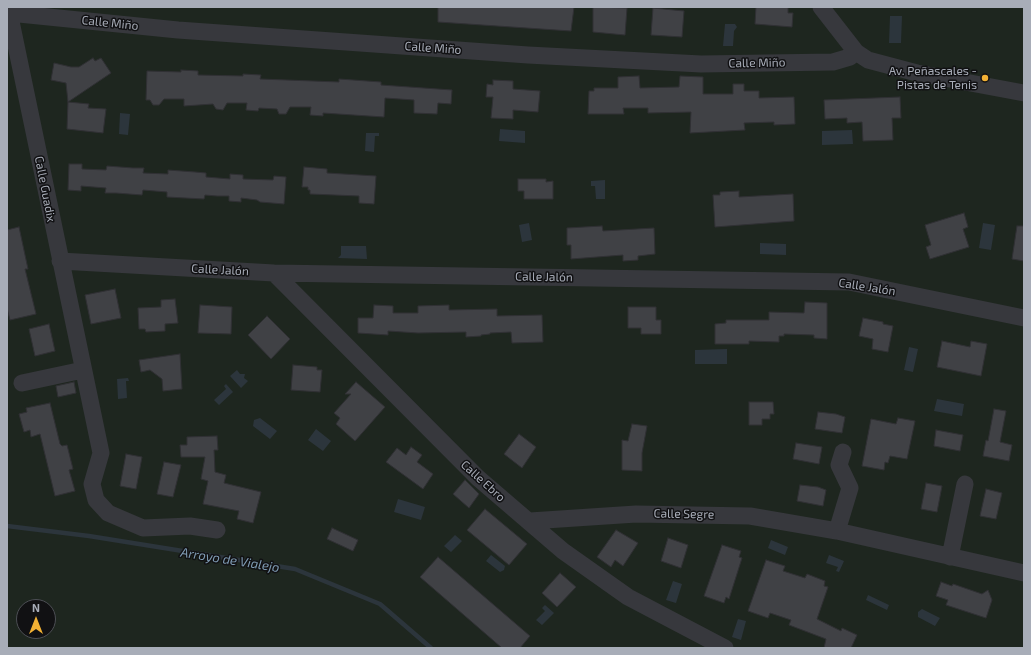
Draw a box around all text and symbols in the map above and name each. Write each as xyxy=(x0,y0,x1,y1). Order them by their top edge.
street label: Calle Miño xyxy=(81,13,139,33)
street label: Calle Miño xyxy=(404,39,462,57)
street label: Calle Miño xyxy=(728,55,786,71)
place label: Av. Peñascales - Pistas de Tenis xyxy=(889,64,977,92)
marker: Av. Peñascales - Pistas de Tenis xyxy=(980,73,990,83)
street label: Calle Guadix xyxy=(32,155,58,223)
street label: Calle Jalón xyxy=(191,261,249,279)
street label: Calle Jalón xyxy=(515,269,573,285)
street label: Calle Jalón xyxy=(837,275,897,299)
street label: Calle Ebro xyxy=(458,457,508,505)
street label: Calle Segre xyxy=(654,506,714,522)
water label: Arroyo de Vialejo xyxy=(179,544,281,576)
north arrow xyxy=(16,599,56,639)
text: N xyxy=(32,601,40,614)

